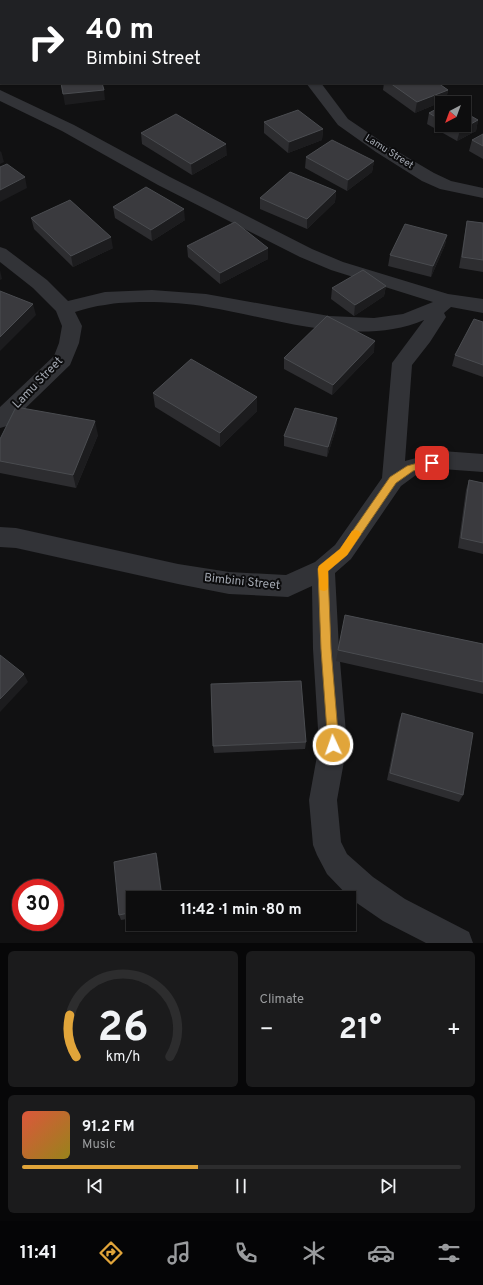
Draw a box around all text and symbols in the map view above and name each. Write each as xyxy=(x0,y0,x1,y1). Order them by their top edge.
text: 40 m xyxy=(86,13,154,49)
icon: right xyxy=(20,16,72,68)
text: Bimbini Street xyxy=(86,48,201,71)
north arrow xyxy=(435,96,471,132)
map controls xyxy=(435,96,471,132)
street label: Lamu Street xyxy=(362,132,416,172)
street label: Lamu Street xyxy=(9,354,67,412)
pin xyxy=(415,446,449,480)
icon: arrive xyxy=(421,452,443,474)
street label: Bimbini Street xyxy=(203,570,281,594)
position arrow xyxy=(312,724,354,766)
speed limit sign: 30 xyxy=(12,879,64,931)
text: 11:42 · 1 min · 80 m xyxy=(180,901,302,920)
text: Climate xyxy=(260,992,304,1008)
text: 26 xyxy=(97,1003,148,1056)
text: 21° xyxy=(339,1012,382,1049)
text: − xyxy=(260,1017,274,1044)
text: + xyxy=(447,1017,461,1044)
text: km/h xyxy=(105,1048,140,1066)
text: 91.2 FM xyxy=(82,1118,135,1137)
text: Music xyxy=(82,1137,116,1153)
icon: previous xyxy=(84,1175,106,1197)
icon: pause xyxy=(230,1175,252,1197)
icon: next xyxy=(377,1175,399,1197)
icon: directions xyxy=(97,1239,125,1267)
icon: music xyxy=(165,1239,193,1267)
icon: phone xyxy=(232,1239,260,1267)
icon: climate xyxy=(300,1239,328,1267)
icon: car xyxy=(367,1239,395,1267)
icon: filters xyxy=(435,1239,463,1267)
text: 11:41 xyxy=(20,1242,57,1265)

